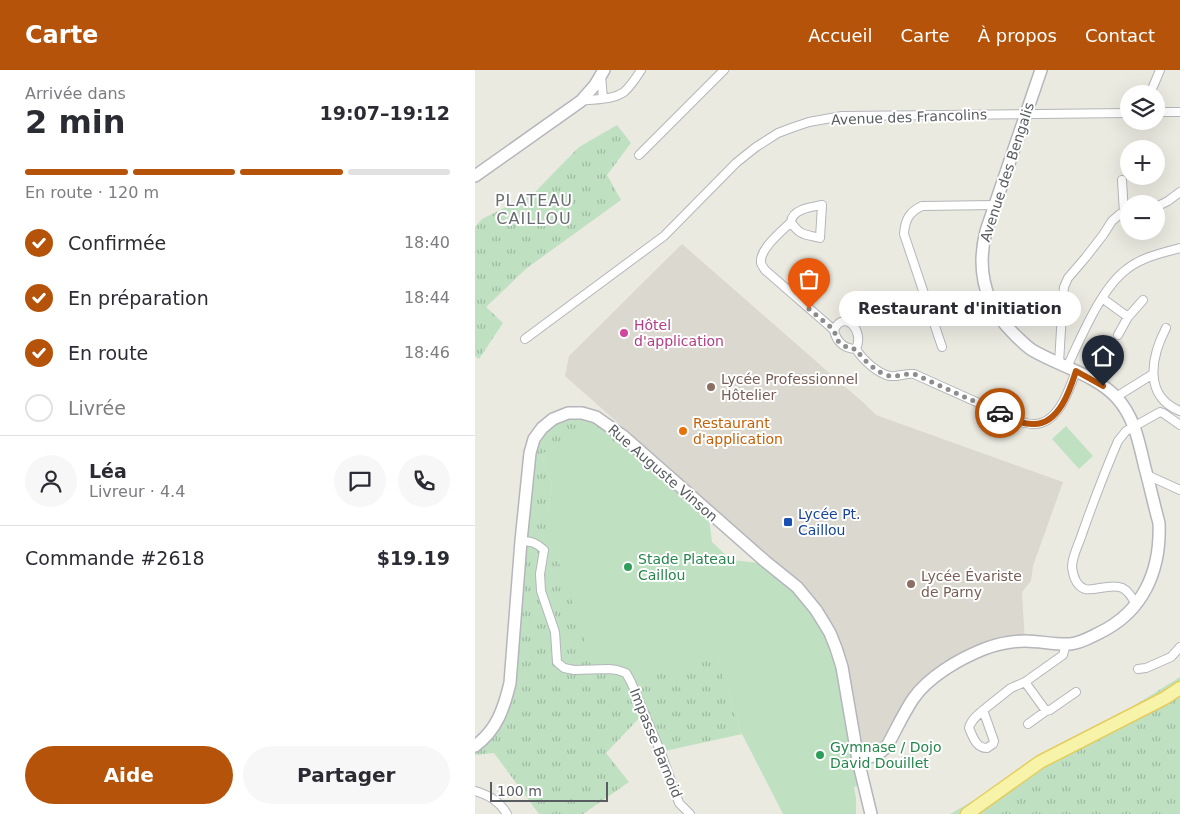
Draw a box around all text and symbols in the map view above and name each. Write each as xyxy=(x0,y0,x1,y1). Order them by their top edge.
text: Carte xyxy=(25,21,98,49)
text: Accueil xyxy=(808,25,873,46)
text: Carte xyxy=(901,25,950,46)
text: À propos xyxy=(978,25,1057,46)
text: Contact xyxy=(1085,25,1155,46)
text: Arrivée dans xyxy=(25,84,126,103)
map controls xyxy=(1120,85,1165,240)
button: layers xyxy=(1120,85,1165,130)
street label: Avenue des Bengalis xyxy=(977,100,1037,244)
text: 19:07–19:12 xyxy=(320,102,450,124)
text: 2 min xyxy=(25,103,126,141)
street label: Avenue des Francolins xyxy=(831,106,987,128)
button: + xyxy=(1120,140,1165,185)
text: En route · 120 m xyxy=(25,183,159,202)
district label: PLATEAU CAILLOU xyxy=(495,191,573,228)
button: − xyxy=(1120,195,1165,240)
icon: check xyxy=(25,229,53,257)
text: Confirmée xyxy=(68,232,166,254)
text: 18:40 xyxy=(404,233,450,252)
pin xyxy=(788,258,830,309)
icon: bag xyxy=(795,265,823,293)
icon: check xyxy=(25,284,53,312)
text: En préparation xyxy=(68,287,209,309)
text: 18:44 xyxy=(404,288,450,307)
callout: Restaurant d'initiation xyxy=(839,292,1081,326)
text: Restaurant d'initiation xyxy=(858,299,1062,318)
place label: Hôtel d'application xyxy=(634,317,724,349)
marker: Hôtel d'application xyxy=(618,327,630,339)
pin xyxy=(1082,335,1124,386)
icon: check xyxy=(25,339,53,367)
text: En route xyxy=(68,342,148,364)
icon: home xyxy=(1089,342,1117,370)
text: 18:46 xyxy=(404,343,450,362)
place label: Lycée Professionnel Hôtelier xyxy=(721,371,858,403)
marker: Lycée Professionnel Hôtelier xyxy=(705,381,717,393)
courier xyxy=(975,388,1025,438)
text: Livrée xyxy=(68,397,126,419)
icon: car xyxy=(986,399,1014,427)
place label: Restaurant d'application xyxy=(693,415,783,447)
street label: Rue Auguste Vinson xyxy=(605,421,721,525)
marker: Restaurant d'application xyxy=(677,425,689,437)
button: person xyxy=(25,455,77,507)
button: chat xyxy=(334,455,386,507)
button: phone xyxy=(398,455,450,507)
text: Léa xyxy=(89,460,127,482)
text: Livreur · 4.4 xyxy=(89,482,185,501)
place label: Lycée Pt. Caillou xyxy=(798,506,861,538)
marker: Lycée Pt. Caillou xyxy=(782,516,794,528)
text: Commande #2618 xyxy=(25,547,205,569)
text: $19.19 xyxy=(377,547,450,569)
place label: Stade Plateau Caillou xyxy=(638,551,735,583)
marker: Stade Plateau Caillou xyxy=(622,561,634,573)
place label: Lycée Évariste de Parny xyxy=(921,568,1022,600)
marker: Lycée Évariste de Parny xyxy=(905,578,917,590)
street label: Impasse Barnoid xyxy=(627,686,685,800)
place label: Gymnase / Dojo David Douillet xyxy=(830,739,942,771)
button: Aide xyxy=(25,746,233,804)
button: Partager xyxy=(243,746,450,804)
marker: Gymnase / Dojo David Douillet xyxy=(814,749,826,761)
scale bar xyxy=(490,779,607,802)
text: 100 m xyxy=(497,783,542,799)

